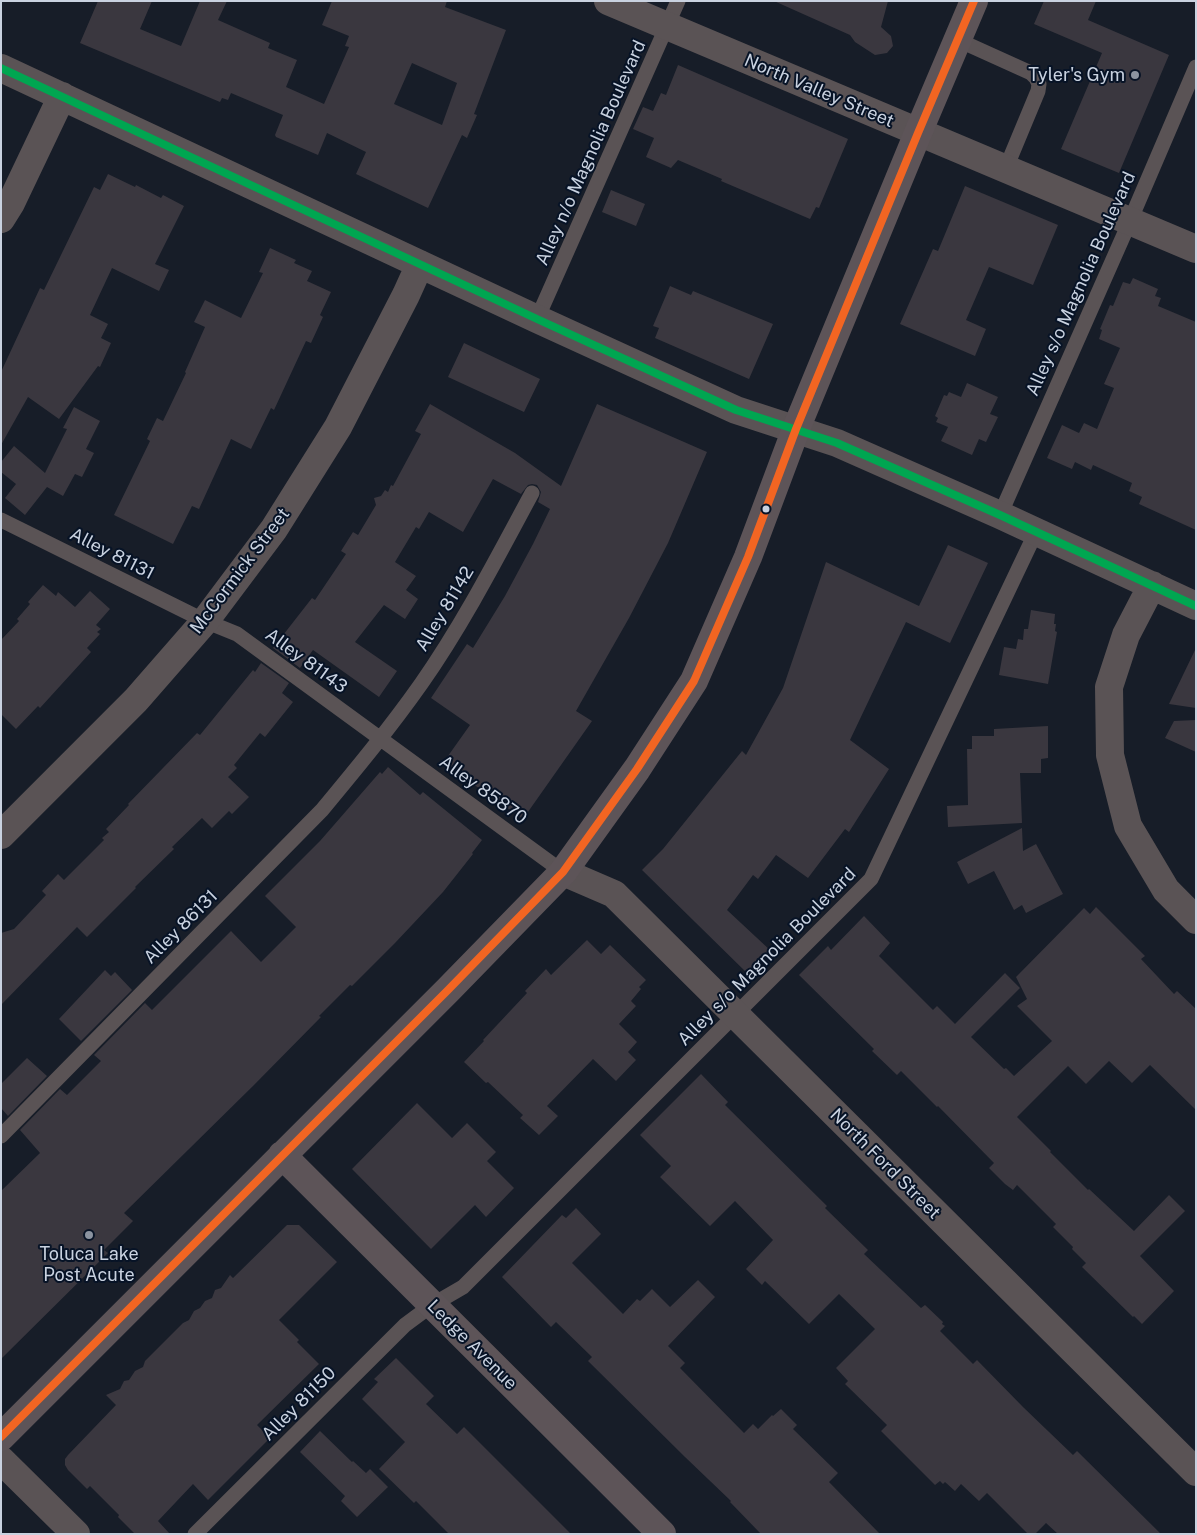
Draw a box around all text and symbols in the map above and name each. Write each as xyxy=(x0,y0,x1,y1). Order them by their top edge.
street label: Alley n/o Magnolia Boulevard xyxy=(531,37,651,269)
street label: North Valley Street xyxy=(741,50,897,132)
place label: Tyler's Gym xyxy=(1028,64,1125,86)
marker: Tyler's Gym xyxy=(1129,69,1141,81)
street label: Alley s/o Magnolia Boulevard xyxy=(1022,169,1140,399)
street label: McCormick Street xyxy=(186,504,294,638)
unlabelled marker xyxy=(761,504,771,514)
street label: Alley 81131 xyxy=(66,523,158,585)
street label: Alley 81142 xyxy=(411,563,479,655)
street label: Alley 81143 xyxy=(261,624,351,698)
street label: Alley 85870 xyxy=(435,751,531,829)
street label: Alley s/o Magnolia Boulevard xyxy=(673,863,861,1051)
street label: Alley 86131 xyxy=(140,886,222,968)
street label: North Ford Street xyxy=(825,1104,945,1224)
marker: Toluca Lake Post Acute xyxy=(83,1229,95,1241)
place label: Toluca Lake Post Acute xyxy=(39,1243,139,1286)
street label: Ledge Avenue xyxy=(423,1296,521,1394)
street label: Alley 81150 xyxy=(257,1362,341,1446)

